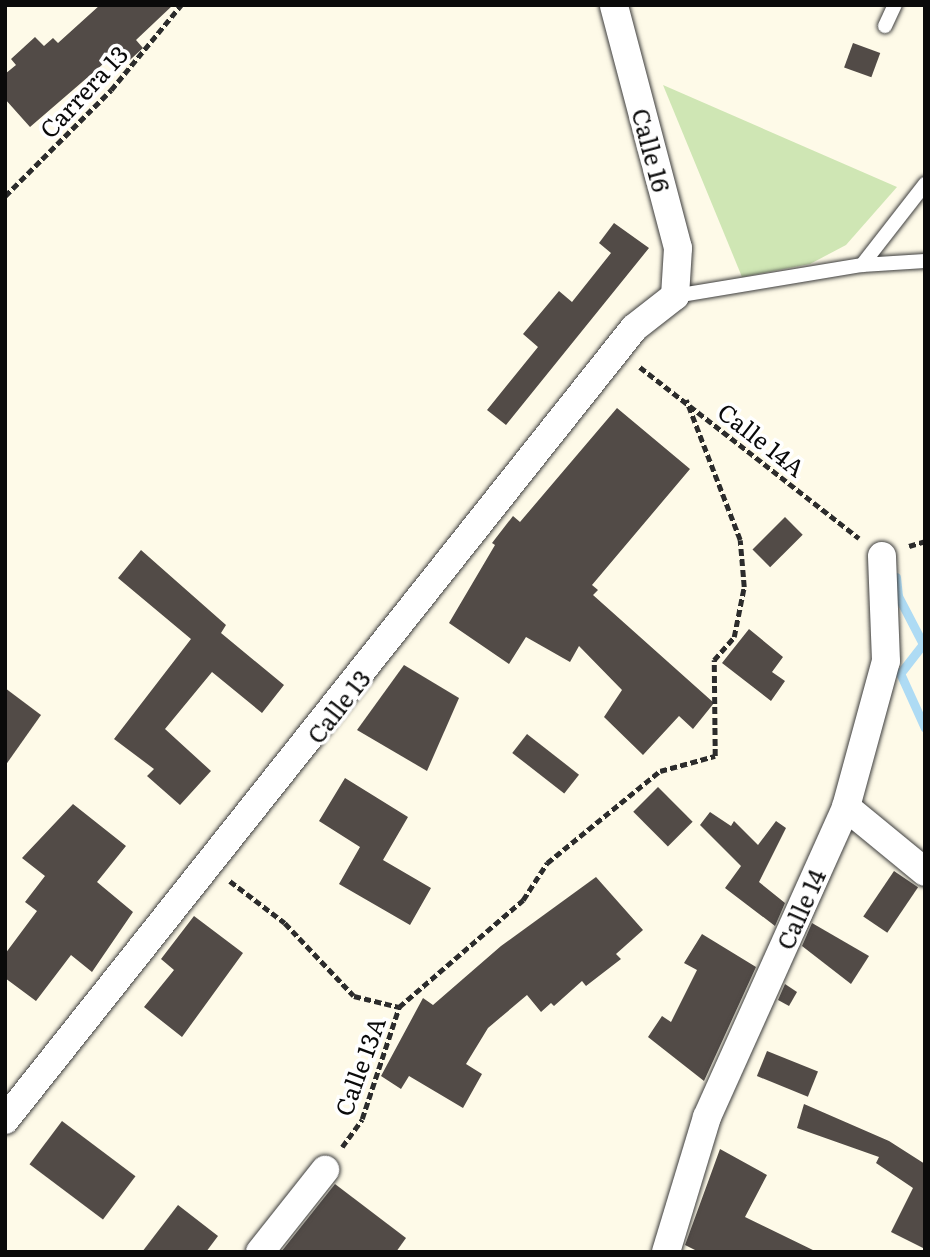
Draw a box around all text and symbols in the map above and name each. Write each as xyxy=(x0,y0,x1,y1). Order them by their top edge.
street label: Carrera 13 xyxy=(33,39,133,143)
street label: Calle 16 xyxy=(627,105,677,195)
street label: Calle 14A xyxy=(713,396,811,482)
street label: Calle 13 xyxy=(300,664,376,748)
street label: Calle 14 xyxy=(770,865,830,953)
street label: Calle 13A xyxy=(328,1013,390,1119)

